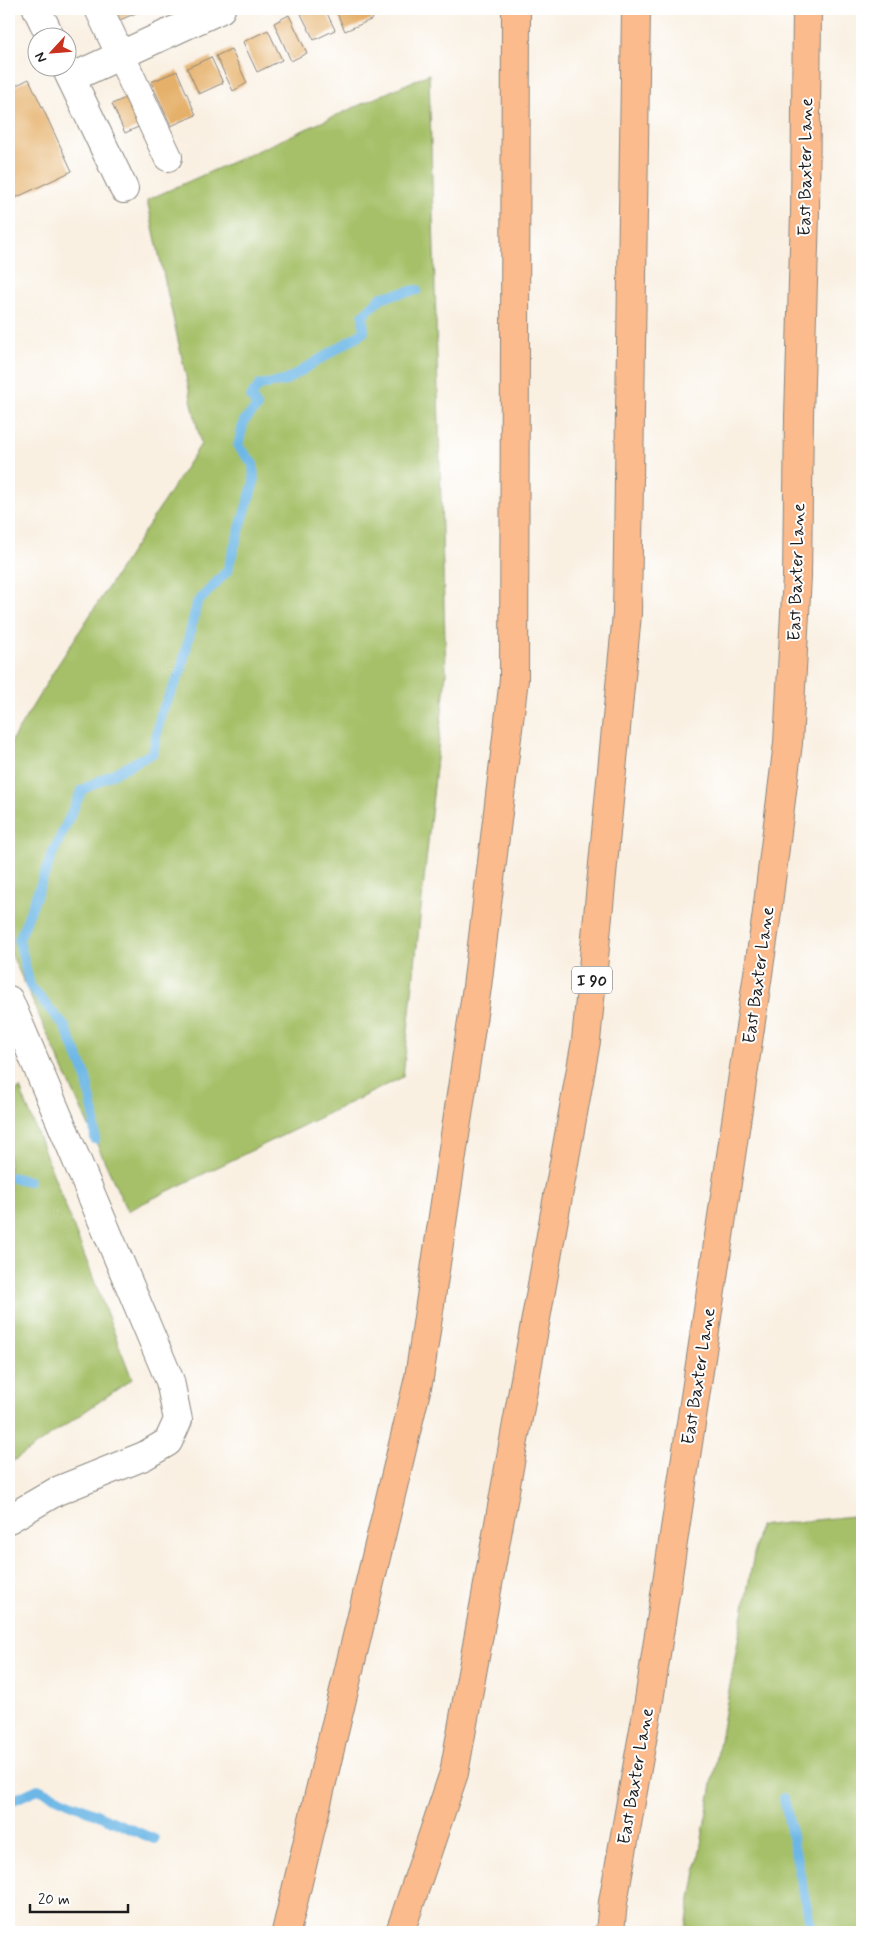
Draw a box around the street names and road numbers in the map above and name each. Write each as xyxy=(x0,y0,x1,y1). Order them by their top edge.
street label: East Baxter Lane xyxy=(793,98,819,236)
street label: East Baxter Lane xyxy=(783,502,811,642)
street label: East Baxter Lane xyxy=(737,905,781,1045)
road number: I 90 xyxy=(572,966,612,994)
street label: East Baxter Lane xyxy=(676,1306,722,1446)
street label: East Baxter Lane xyxy=(612,1706,660,1846)

